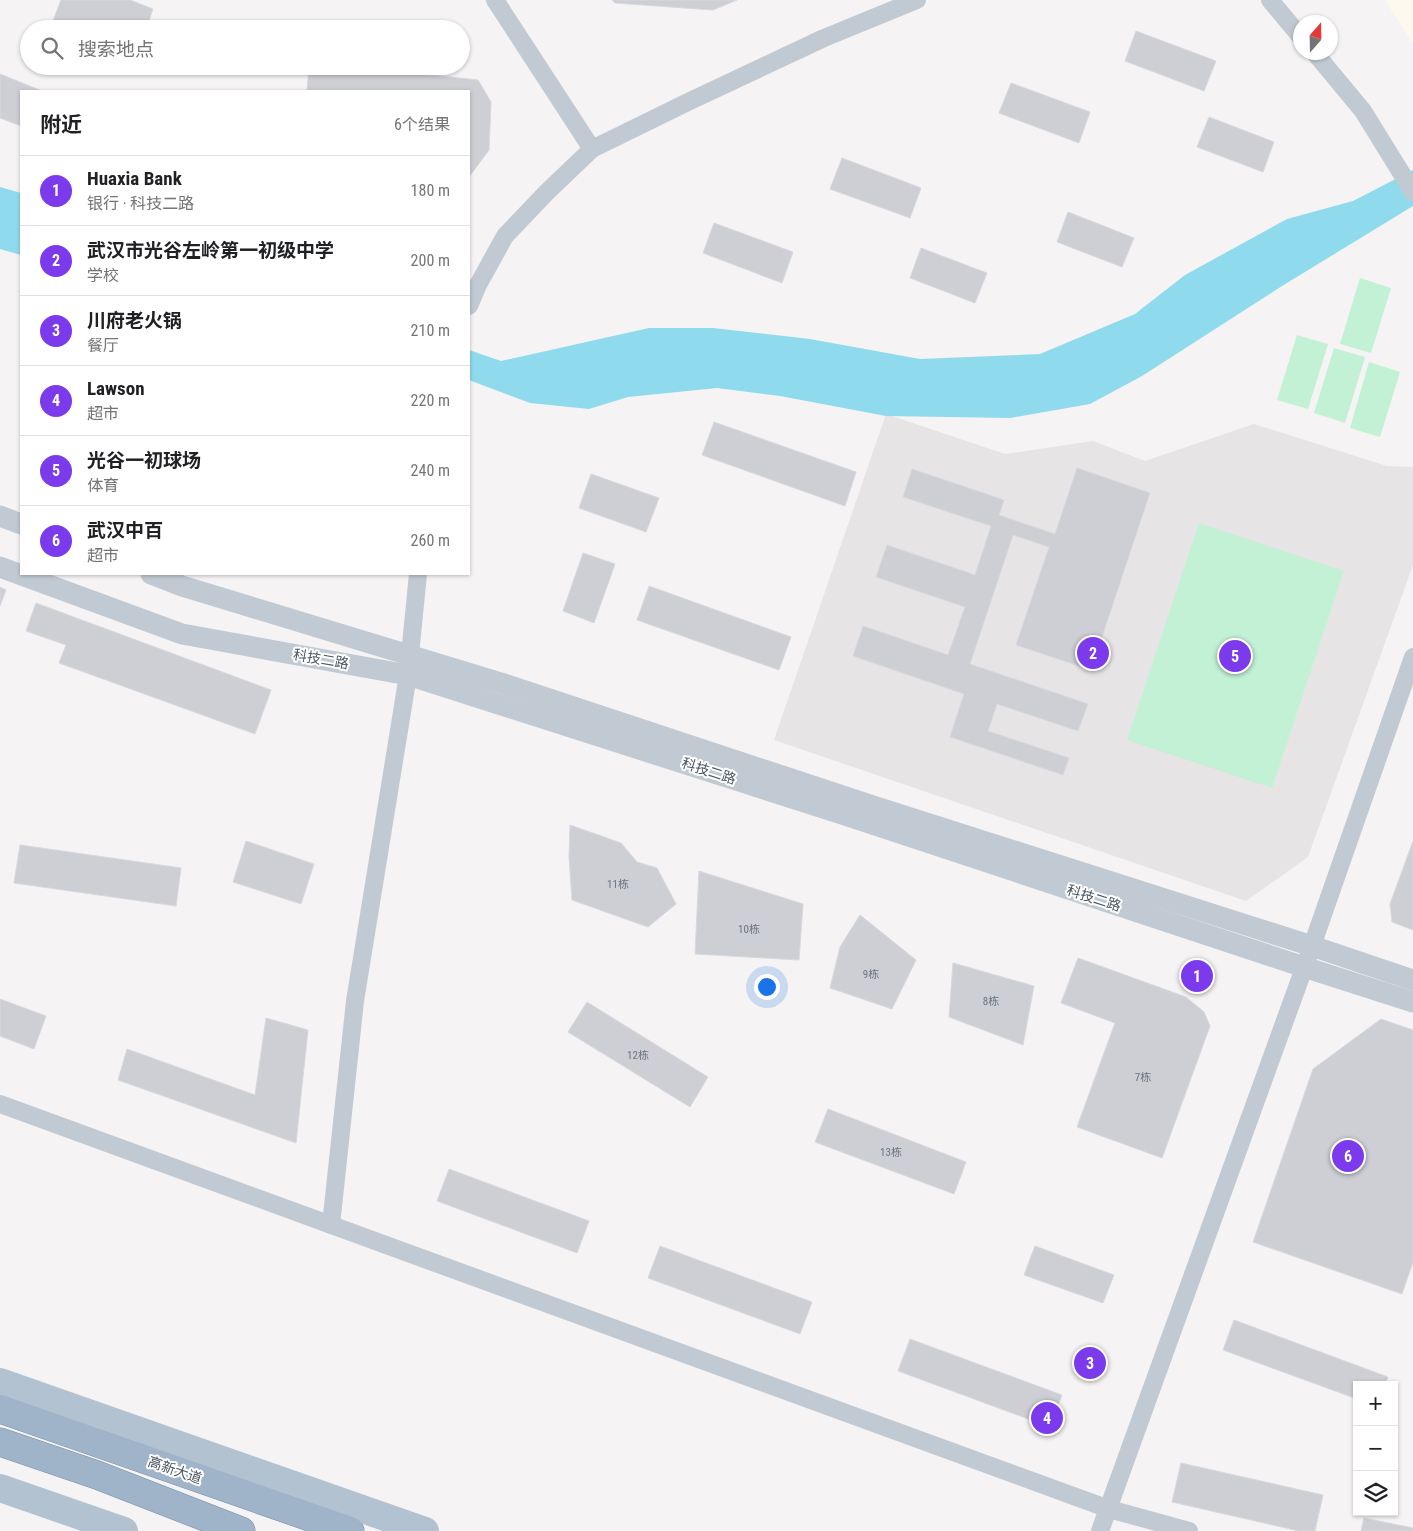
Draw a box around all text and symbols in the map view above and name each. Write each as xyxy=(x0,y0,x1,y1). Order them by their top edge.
north arrow xyxy=(1293,15,1338,60)
search box xyxy=(20,20,470,75)
icon: search xyxy=(38,34,66,62)
text: 搜索地点 xyxy=(78,38,154,61)
text: 附近 xyxy=(40,113,82,137)
text: 6个结果 xyxy=(394,115,450,134)
text: Huaxia Bank xyxy=(87,167,182,190)
text: 1 xyxy=(52,181,60,200)
text: 180 m xyxy=(411,181,450,200)
text: 银行 · 科技二路 xyxy=(87,194,194,213)
text: 武汉市光谷左岭第一初级中学 xyxy=(87,239,334,262)
text: 2 xyxy=(52,251,60,270)
text: 200 m xyxy=(411,251,450,270)
text: 学校 xyxy=(87,266,119,285)
text: 川府老火锅 xyxy=(87,309,182,332)
text: 3 xyxy=(52,321,60,340)
text: 210 m xyxy=(411,321,450,340)
text: 餐厅 xyxy=(87,336,119,355)
text: Lawson xyxy=(87,377,145,400)
text: 4 xyxy=(52,391,60,410)
text: 220 m xyxy=(411,391,450,410)
text: 超市 xyxy=(87,404,119,423)
text: 光谷一初球场 xyxy=(87,449,201,472)
text: 5 xyxy=(52,461,60,480)
text: 240 m xyxy=(411,461,450,480)
text: 体育 xyxy=(87,476,119,495)
text: 武汉中百 xyxy=(87,519,163,542)
text: 6 xyxy=(52,531,60,550)
text: 260 m xyxy=(411,531,450,550)
text: 超市 xyxy=(87,546,119,565)
pin: 2 xyxy=(1077,634,1109,672)
pin: 5 xyxy=(1219,637,1251,675)
street label: 科技二路 xyxy=(292,646,350,672)
street label: 科技二路 xyxy=(680,755,738,787)
house number: 11栋 xyxy=(607,878,629,891)
street label: 科技二路 xyxy=(1065,882,1123,914)
house number: 10栋 xyxy=(738,923,760,936)
pin: 1 xyxy=(1181,957,1213,995)
house number: 9栋 xyxy=(863,968,879,981)
your location xyxy=(754,974,780,1000)
house number: 8栋 xyxy=(983,995,999,1008)
house number: 12栋 xyxy=(627,1049,649,1062)
house number: 7栋 xyxy=(1135,1071,1151,1084)
pin: 6 xyxy=(1332,1137,1364,1175)
house number: 13栋 xyxy=(880,1146,902,1159)
pin: 3 xyxy=(1074,1344,1106,1382)
map controls xyxy=(1353,1381,1398,1516)
button: + xyxy=(1353,1381,1398,1426)
pin: 4 xyxy=(1031,1399,1063,1437)
button: − xyxy=(1353,1426,1398,1471)
street label: 高新大道 xyxy=(146,1453,204,1487)
button: layers xyxy=(1353,1471,1398,1516)

